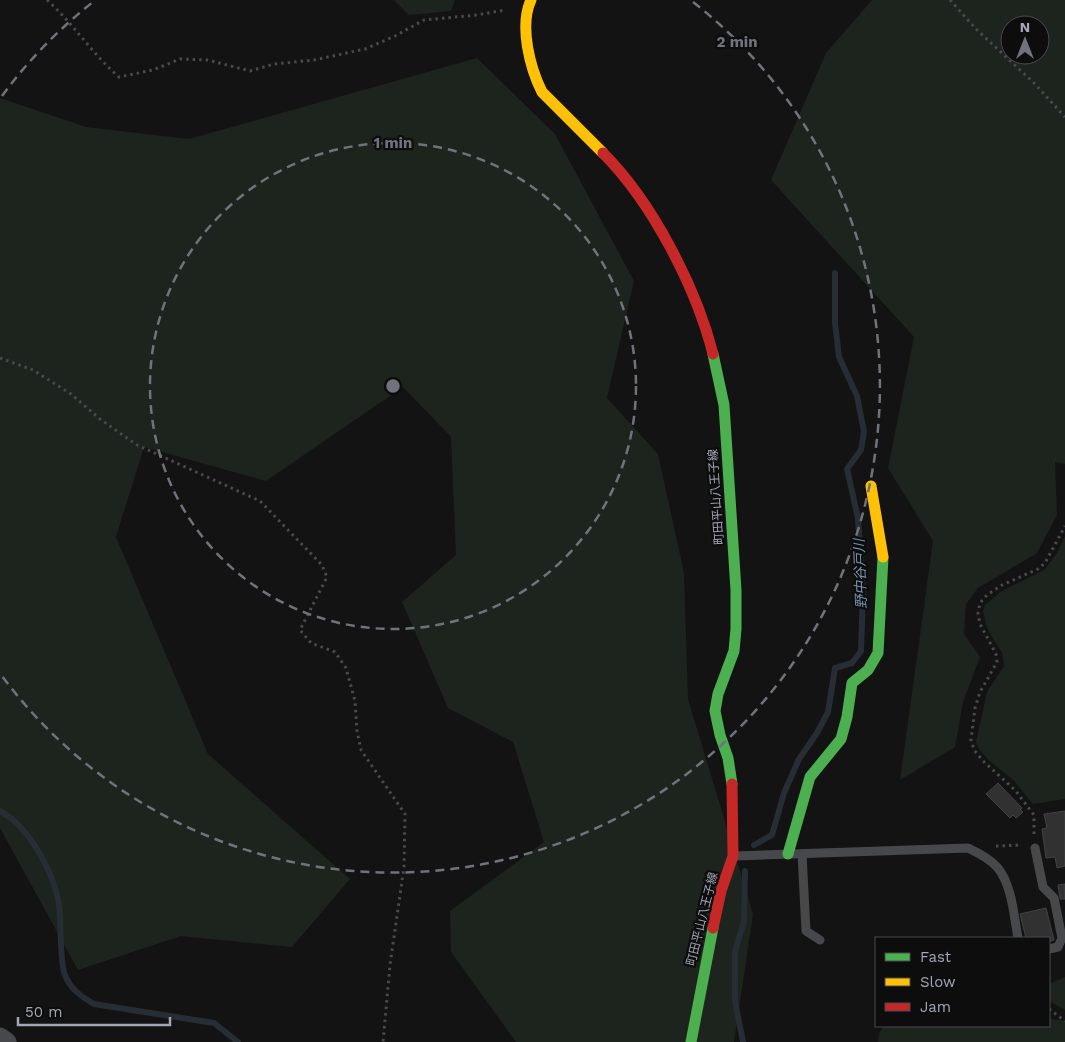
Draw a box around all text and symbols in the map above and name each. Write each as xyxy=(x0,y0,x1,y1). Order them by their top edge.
north arrow xyxy=(1000,15,1050,65)
text: N xyxy=(1020,19,1030,35)
text: 2 min xyxy=(716,33,758,51)
text: 1 min xyxy=(374,134,412,152)
centre of rings xyxy=(384,377,402,395)
street label: 町田平山八王子線 xyxy=(706,449,726,545)
water label: 野中谷戸川 xyxy=(851,537,869,609)
street label: 町田平山八王子線 xyxy=(684,871,720,967)
legend xyxy=(875,937,1050,1027)
text: Fast xyxy=(920,948,952,966)
text: Slow xyxy=(920,973,956,991)
scale bar xyxy=(18,994,170,1026)
text: Jam xyxy=(920,998,951,1016)
text: 50 m xyxy=(25,1003,62,1021)

